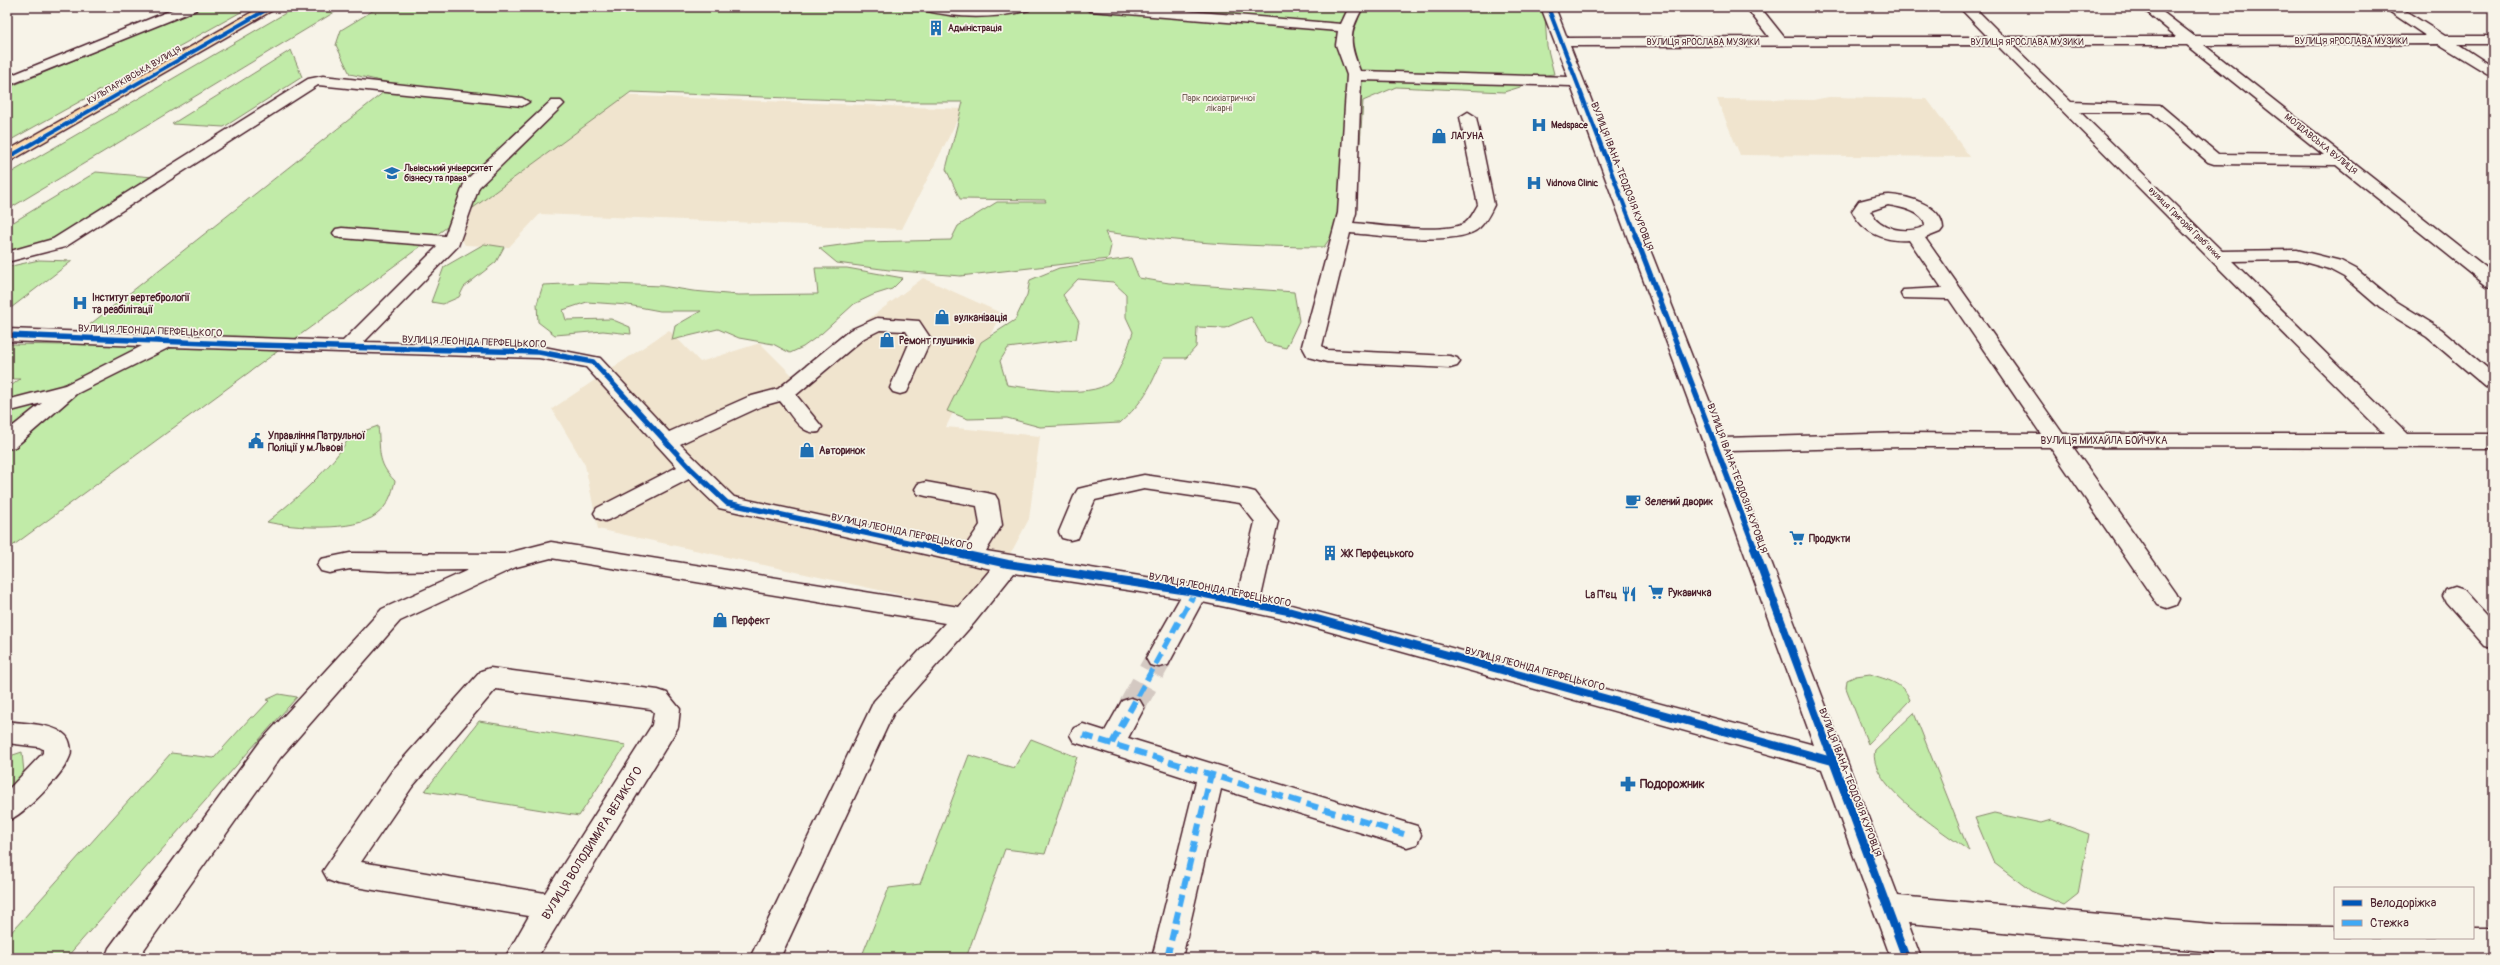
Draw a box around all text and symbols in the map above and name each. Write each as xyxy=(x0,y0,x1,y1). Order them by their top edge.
building icon: Адміністрація xyxy=(927,19,945,37)
place label: Адміністрація xyxy=(948,23,1002,34)
street label: ВУЛИЦЯ ЯРОСЛАВА МУЗИКИ xyxy=(2294,36,2408,47)
street label: ВУЛИЦЯ ЯРОСЛАВА МУЗИКИ xyxy=(1646,37,1760,48)
street label: ВУЛИЦЯ ЯРОСЛАВА МУЗИКИ xyxy=(1970,37,2084,48)
street label: КУЛЬПАРКІВСЬКА ВУЛИЦЯ xyxy=(85,44,183,107)
park label: Парк психіатричної лікарні xyxy=(1182,93,1256,114)
street label: ВУЛИЦЯ ІВАНА-ТЕОДОЗІЯ КУРОВЦЯ xyxy=(1588,100,1656,253)
street label: МОЛДАВСЬКА ВУЛИЦЯ xyxy=(2282,112,2359,177)
hospital icon: Medspace xyxy=(1530,116,1548,134)
place label: Medspace xyxy=(1551,120,1588,131)
shop icon: ЛАГУНА xyxy=(1430,127,1448,145)
place label: ЛАГУНА xyxy=(1450,131,1484,142)
place label: Львівський університет бізнесу та права xyxy=(403,163,493,184)
school or university icon: Львівський університет бізнесу та права xyxy=(383,164,401,182)
hospital icon: Vidnova Clinic xyxy=(1525,174,1543,192)
place label: Vidnova Clinic xyxy=(1546,178,1599,189)
street label: вулиця Григорія Грабʼянки xyxy=(2146,185,2223,262)
place label: Інститут вертебрології та реабілітації xyxy=(92,292,191,316)
hospital icon: Інститут вертебрології та реабілітації xyxy=(71,294,89,312)
shop icon: вулканізація xyxy=(933,308,951,326)
place label: вулканізація xyxy=(954,312,1008,324)
street label: ВУЛИЦЯ ЛЕОНІДА ПЕРФЕЦЬКОГО xyxy=(78,322,222,340)
shop icon: Ремонт глушників xyxy=(878,331,896,349)
street label: ВУЛИЦЯ ЛЕОНІДА ПЕРФЕЦЬКОГО xyxy=(402,333,546,351)
place label: Ремонт глушників xyxy=(899,335,974,347)
street label: ВУЛИЦЯ ІВАНА-ТЕОДОЗІЯ КУРОВЦЯ xyxy=(1704,402,1770,555)
place label: Управління Патрульної Поліції у м.Львові xyxy=(268,430,366,454)
public building icon: Управління Патрульної Поліції у м.Львові xyxy=(247,432,265,450)
street label: ВУЛИЦЯ МИХАЙЛА БОЙЧУКА xyxy=(2040,434,2168,447)
shop icon: Авторинок xyxy=(798,441,816,459)
place label: Авторинок xyxy=(819,445,866,457)
cafe icon: Зелений дворик xyxy=(1624,492,1642,510)
place label: Зелений дворик xyxy=(1645,496,1714,508)
street label: ВУЛИЦЯ ЛЕОНІДА ПЕРФЕЦЬКОГО xyxy=(830,511,974,553)
supermarket icon: Продукти xyxy=(1788,529,1806,547)
place label: Продукти xyxy=(1809,533,1851,545)
building icon: ЖК Перфецького xyxy=(1321,544,1339,562)
place label: ЖК Перфецького xyxy=(1340,548,1414,560)
street label: ВУЛИЦЯ ЛЕОНІДА ПЕРФЕЦЬКОГО xyxy=(1148,570,1292,610)
supermarket icon: Рукавичка xyxy=(1647,583,1665,601)
restaurant icon: La П'єц xyxy=(1620,585,1638,603)
place label: Рукавичка xyxy=(1668,587,1712,599)
place label: La П'єц xyxy=(1585,589,1618,601)
shop icon: Перфект xyxy=(711,611,729,629)
place label: Перфект xyxy=(732,615,771,627)
street label: ВУЛИЦЯ ЛЕОНІДА ПЕРФЕЦЬКОГО xyxy=(1463,644,1606,693)
street label: ВУЛИЦЯ ІВАНА-ТЕОДОЗІЯ КУРОВЦЯ xyxy=(1816,706,1884,859)
street label: ВУЛИЦЯ ВОЛОДИМИРА ВЕЛИКОГО xyxy=(539,764,646,923)
pharmacy icon: Подорожник xyxy=(1619,775,1637,793)
place label: Подорожник xyxy=(1640,777,1705,792)
legend xyxy=(2334,887,2474,939)
text: Велодоріжка xyxy=(2370,896,2437,911)
text: Стежка xyxy=(2370,916,2409,931)

